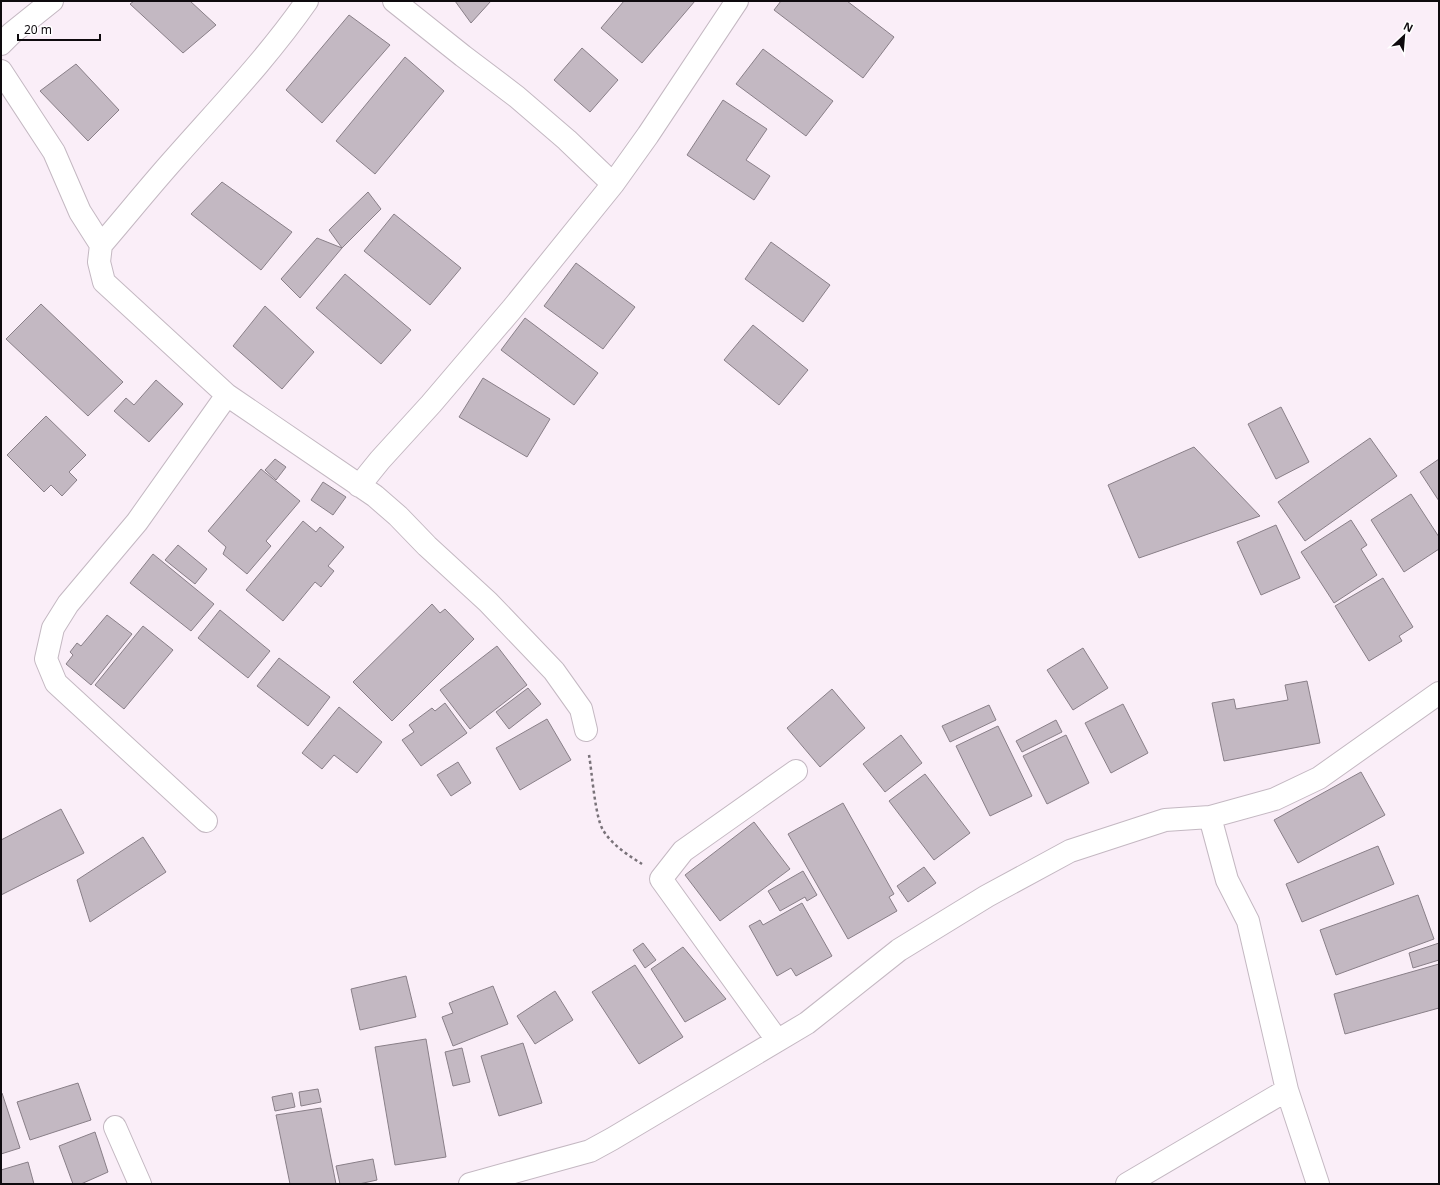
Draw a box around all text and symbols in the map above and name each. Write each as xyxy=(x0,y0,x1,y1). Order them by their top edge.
scale bar xyxy=(18,16,100,42)
north arrow xyxy=(1384,16,1424,56)
text: N xyxy=(1401,18,1416,35)
text: 20 m xyxy=(24,21,52,38)

